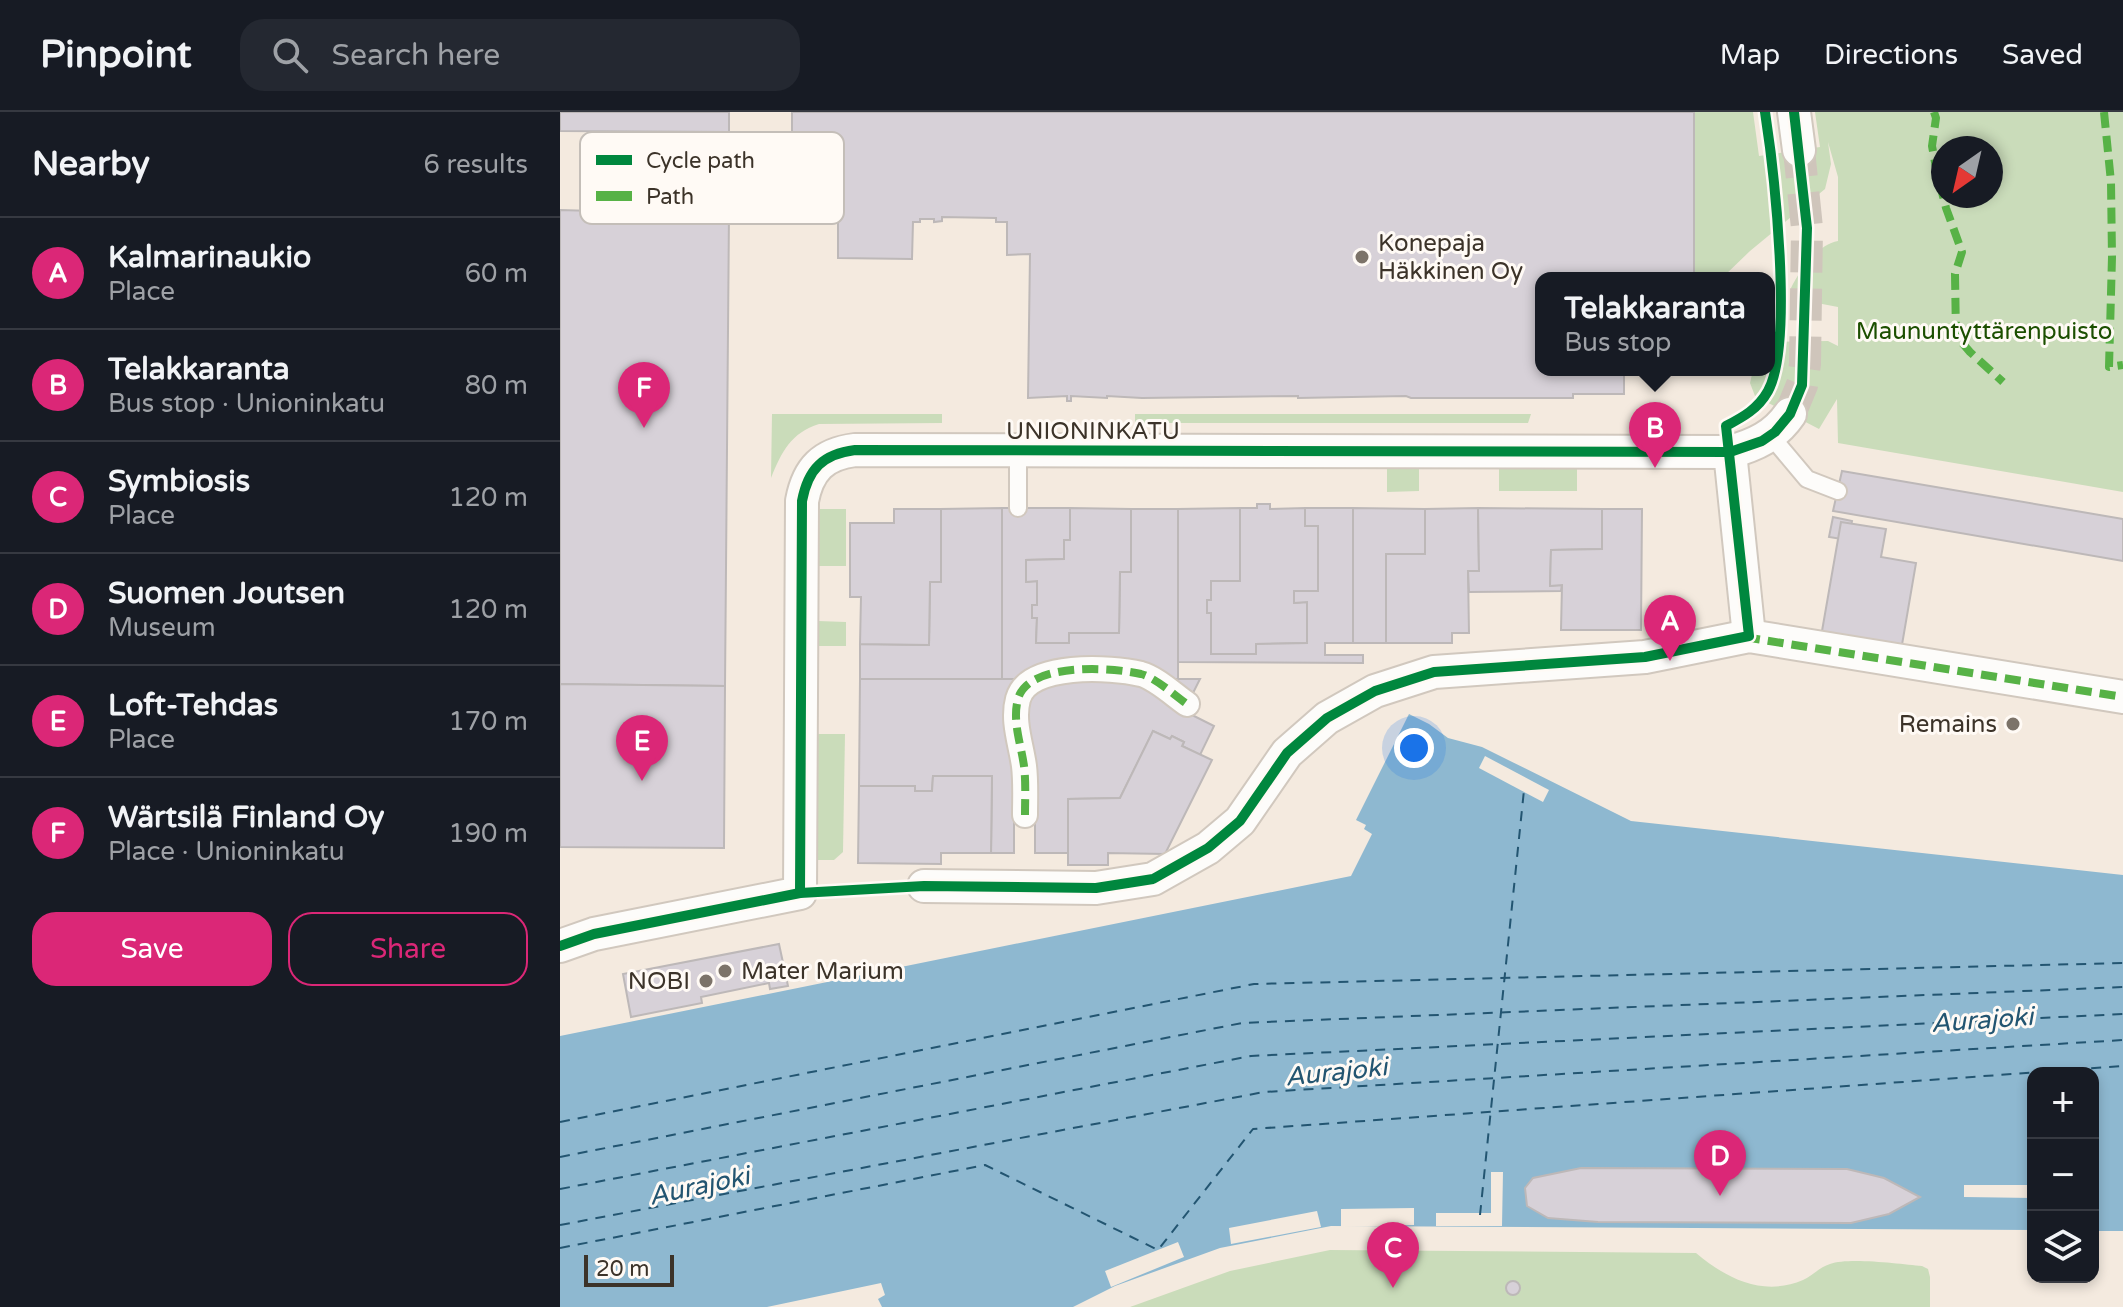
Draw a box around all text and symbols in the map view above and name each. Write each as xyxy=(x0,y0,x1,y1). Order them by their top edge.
search box xyxy=(240,19,800,91)
text: Pinpoint xyxy=(40,32,192,78)
icon: search xyxy=(268,33,312,77)
text: Search here xyxy=(332,37,500,74)
text: Map xyxy=(1720,38,1780,72)
text: Directions xyxy=(1824,38,1958,72)
text: Saved xyxy=(2002,38,2083,72)
legend xyxy=(580,132,844,224)
north arrow xyxy=(1931,136,2003,208)
text: Nearby xyxy=(32,144,150,185)
text: Cycle path xyxy=(646,148,755,174)
text: 6 results xyxy=(423,149,528,180)
text: Path xyxy=(646,184,694,210)
place label: Konepaja Häkkinen Oy xyxy=(1378,229,1523,286)
text: Kalmarinaukio xyxy=(108,239,311,276)
marker: Konepaja Häkkinen Oy xyxy=(1353,248,1371,266)
text: A xyxy=(48,258,68,289)
text: 60 m xyxy=(465,258,528,289)
popup xyxy=(1535,272,1775,376)
text: Place xyxy=(108,276,175,307)
text: Telakkaranta xyxy=(1564,290,1746,327)
park label: Maununtyttärenpuisto xyxy=(1856,317,2112,346)
text: Bus stop xyxy=(1564,327,1672,358)
text: Telakkaranta xyxy=(108,351,290,388)
pin: F xyxy=(618,362,670,428)
text: B xyxy=(49,370,67,401)
text: 80 m xyxy=(465,370,528,401)
text: Bus stop · Unioninkatu xyxy=(108,388,385,419)
pin: B xyxy=(1629,402,1681,468)
street label: UNIONINKATU xyxy=(1006,417,1180,446)
text: Symbiosis xyxy=(108,463,250,500)
text: C xyxy=(49,482,67,513)
text: 120 m xyxy=(448,482,528,513)
text: Place xyxy=(108,500,175,531)
text: Suomen Joutsen xyxy=(108,575,345,612)
text: D xyxy=(48,594,68,625)
text: 120 m xyxy=(448,594,528,625)
pin: A xyxy=(1644,595,1696,661)
text: Museum xyxy=(108,612,216,643)
text: Loft-Tehdas xyxy=(108,687,278,724)
text: E xyxy=(50,706,66,737)
text: 170 m xyxy=(448,706,528,737)
place label: Remains xyxy=(1899,710,1997,739)
pin: E xyxy=(616,715,668,781)
marker: Remains xyxy=(2004,715,2022,733)
text: Place xyxy=(108,724,175,755)
your location xyxy=(1394,728,1434,768)
text: Wärtsilä Finland Oy xyxy=(108,799,384,836)
text: F xyxy=(50,818,66,849)
text: 190 m xyxy=(448,818,528,849)
text: Place · Unioninkatu xyxy=(108,836,345,867)
button: Save xyxy=(32,912,272,986)
button: Share xyxy=(288,912,528,986)
place label: Mater Marium xyxy=(741,957,904,986)
marker: Mater Marium xyxy=(716,962,734,980)
place label: NOBI xyxy=(628,967,690,996)
marker: NOBI xyxy=(697,972,715,990)
water label: Aurajoki xyxy=(1930,1001,2038,1039)
water label: Aurajoki xyxy=(1283,1051,1392,1093)
map controls xyxy=(2027,1067,2099,1283)
button: + xyxy=(2027,1067,2099,1139)
pin: D xyxy=(1694,1130,1746,1196)
button: − xyxy=(2027,1139,2099,1211)
water label: Aurajoki xyxy=(646,1159,756,1212)
button: layers xyxy=(2027,1211,2099,1283)
pin: C xyxy=(1367,1222,1419,1288)
scale bar xyxy=(584,1251,674,1287)
text: 20 m xyxy=(596,1256,650,1282)

